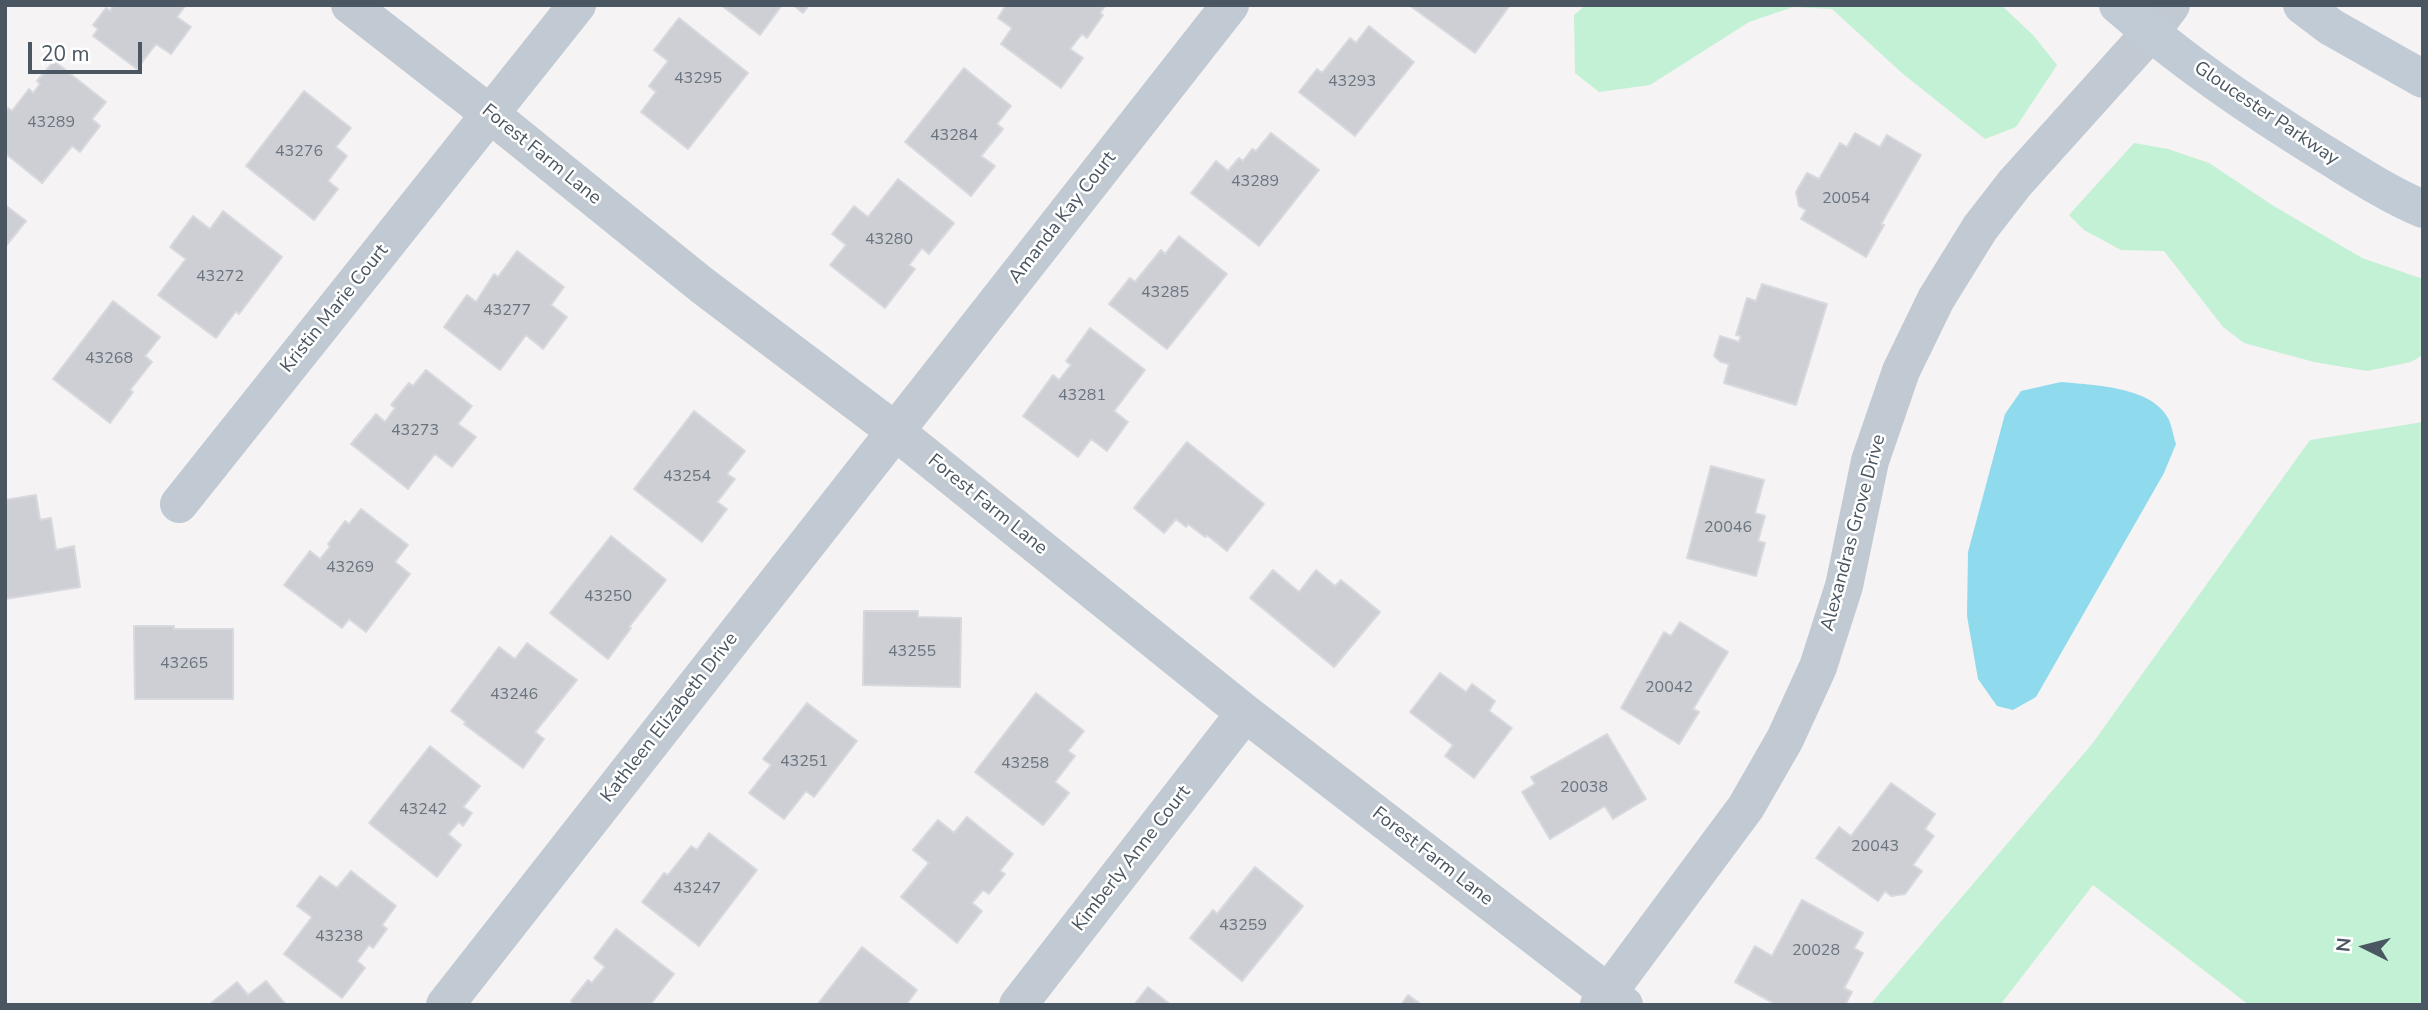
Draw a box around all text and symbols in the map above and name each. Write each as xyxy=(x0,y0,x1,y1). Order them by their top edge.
scale bar xyxy=(32,28,145,72)
text: 20 m xyxy=(41,40,90,68)
street label: Gloucester Parkway xyxy=(2189,57,2343,171)
house number: 43295 xyxy=(674,69,722,89)
house number: 43293 xyxy=(1328,72,1376,92)
street label: Forest Farm Lane xyxy=(477,100,605,210)
house number: 43289 xyxy=(27,113,75,133)
house number: 43284 xyxy=(930,126,978,146)
house number: 43276 xyxy=(275,142,323,162)
street label: Amanda Kay Court xyxy=(1005,148,1121,288)
house number: 43289 xyxy=(1231,172,1279,192)
house number: 20054 xyxy=(1822,189,1870,209)
house number: 43280 xyxy=(865,230,913,250)
street label: Kristin Marie Court xyxy=(276,240,394,378)
house number: 43272 xyxy=(196,267,244,287)
house number: 43285 xyxy=(1141,283,1189,303)
house number: 43277 xyxy=(483,301,531,321)
house number: 43268 xyxy=(85,349,133,369)
house number: 43281 xyxy=(1058,386,1106,406)
house number: 43273 xyxy=(391,421,439,441)
street label: Alexandras Grove Drive xyxy=(1817,432,1891,634)
street label: Forest Farm Lane xyxy=(923,450,1051,560)
house number: 43254 xyxy=(663,467,711,487)
house number: 20046 xyxy=(1704,518,1752,538)
house number: 43269 xyxy=(326,558,374,578)
house number: 43250 xyxy=(584,587,632,607)
street label: Kathleen Elizabeth Drive xyxy=(597,629,743,807)
house number: 43255 xyxy=(888,642,936,662)
house number: 43265 xyxy=(160,654,208,674)
house number: 20042 xyxy=(1645,678,1693,698)
house number: 43246 xyxy=(490,685,538,705)
house number: 43251 xyxy=(780,752,828,772)
house number: 43258 xyxy=(1001,754,1049,774)
house number: 20038 xyxy=(1560,778,1608,798)
street label: Kimberly Anne Court xyxy=(1068,782,1196,936)
house number: 43242 xyxy=(399,800,447,820)
street label: Forest Farm Lane xyxy=(1367,803,1497,911)
house number: 20043 xyxy=(1851,837,1899,857)
house number: 43247 xyxy=(673,879,721,899)
north arrow xyxy=(2330,912,2400,982)
house number: 43259 xyxy=(1219,916,1267,936)
house number: 43238 xyxy=(315,927,363,947)
text: N xyxy=(2330,936,2358,953)
house number: 20028 xyxy=(1792,941,1840,961)

